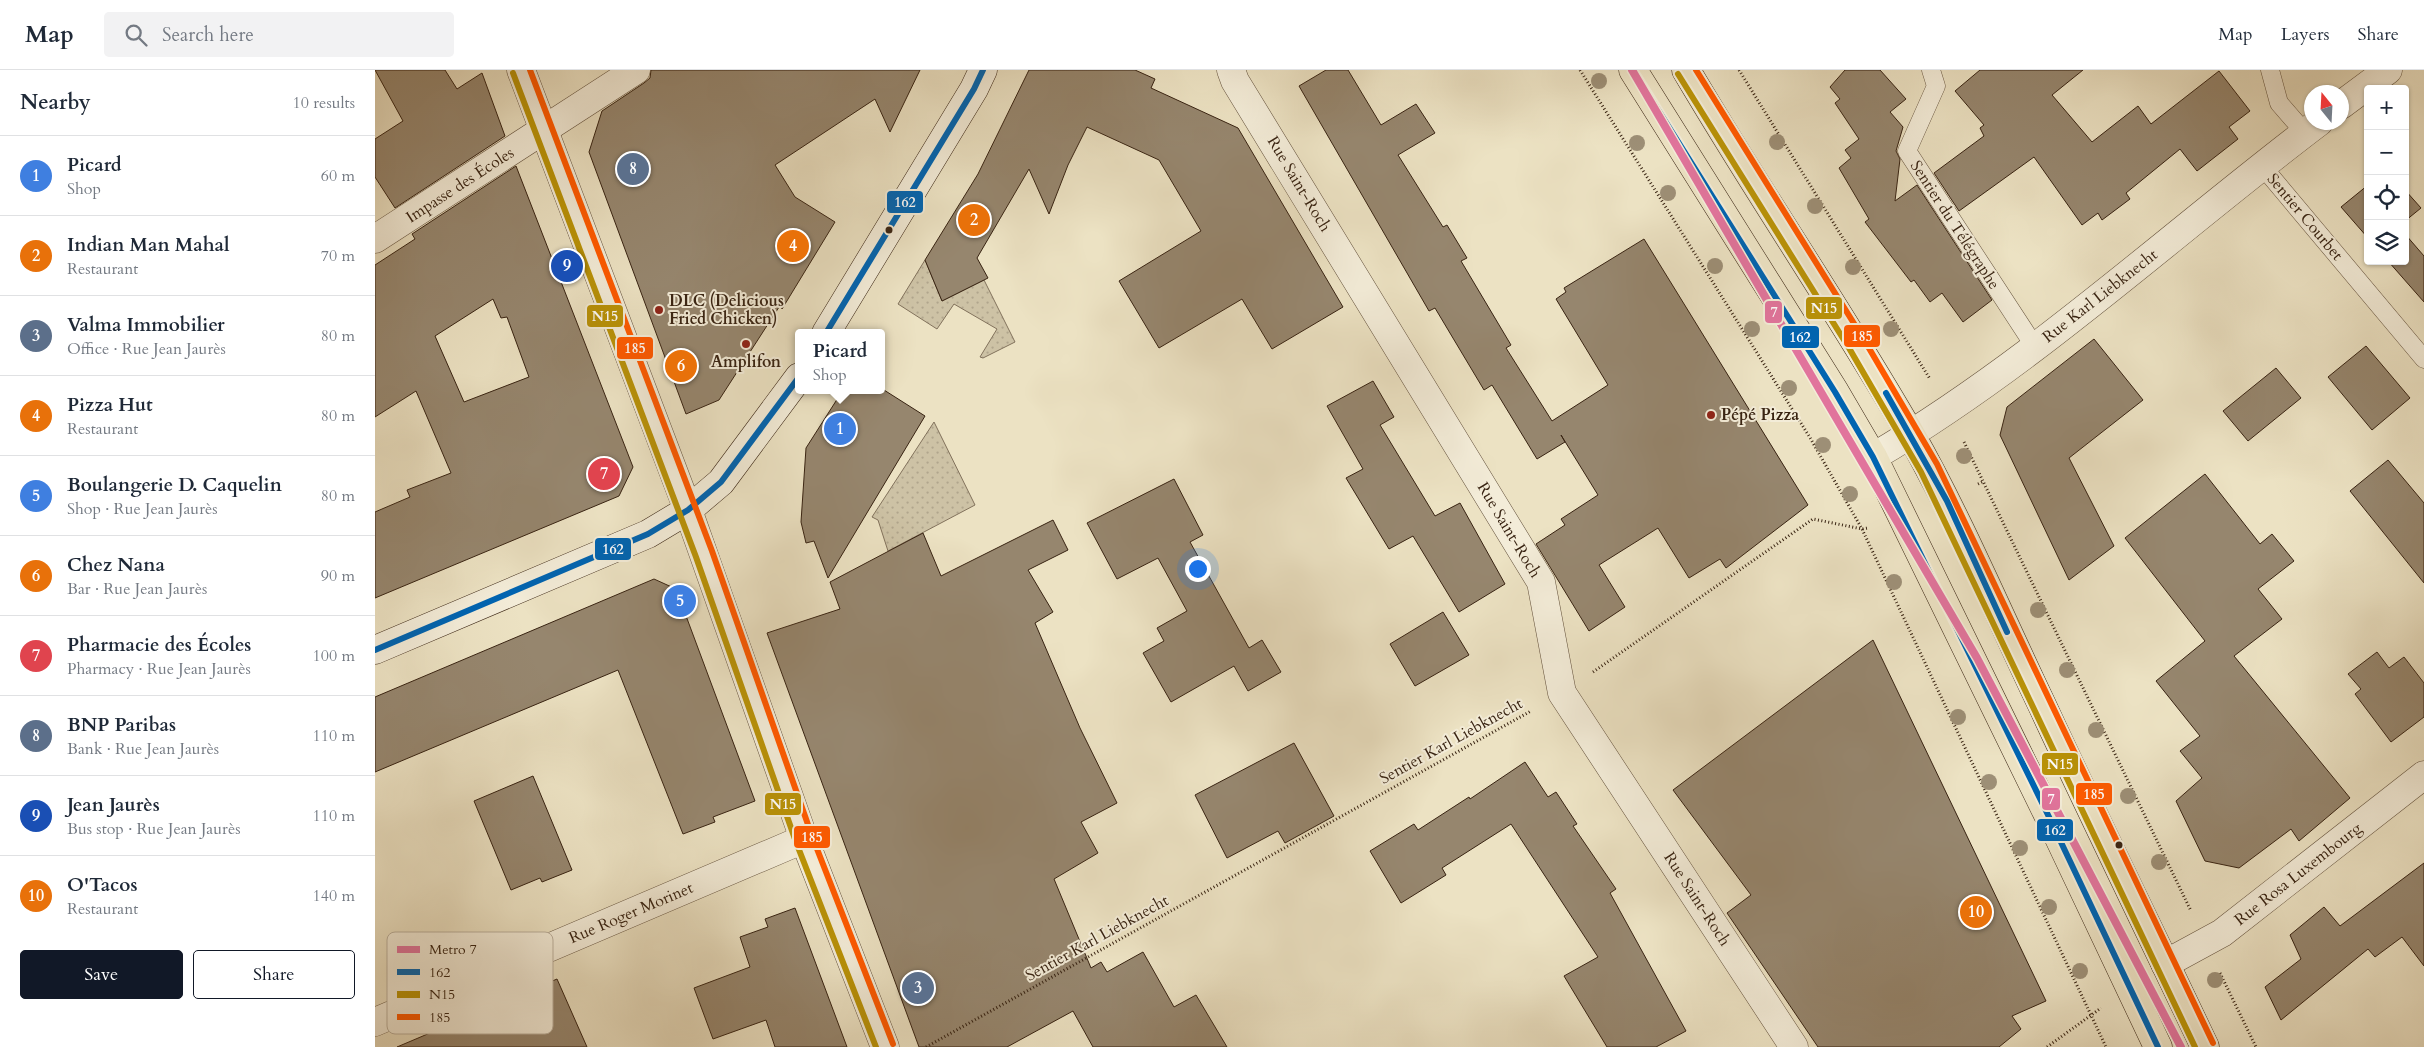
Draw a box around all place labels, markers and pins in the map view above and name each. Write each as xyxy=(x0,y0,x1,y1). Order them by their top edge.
pin: 8 xyxy=(617,150,649,188)
pin: 2 xyxy=(958,201,990,239)
unlabelled marker xyxy=(884,225,894,235)
pin: 4 xyxy=(777,227,809,265)
pin: 9 xyxy=(551,247,583,285)
place label: DLC (Delicious Fried Chicken) xyxy=(669,290,784,330)
marker: DLC (Delicious Fried Chicken) xyxy=(653,304,665,316)
marker: Amplifon xyxy=(740,338,752,350)
pin: 6 xyxy=(665,347,697,385)
place label: Amplifon xyxy=(711,351,782,373)
place label: Pépé Pizza xyxy=(1721,404,1799,426)
marker: Pépé Pizza xyxy=(1705,409,1717,421)
pin: 1 xyxy=(824,410,856,448)
pin: 7 xyxy=(588,455,620,493)
pin: 5 xyxy=(664,582,696,620)
unlabelled marker xyxy=(2114,840,2124,850)
pin: 10 xyxy=(1960,893,1992,931)
pin: 3 xyxy=(902,969,934,1007)

